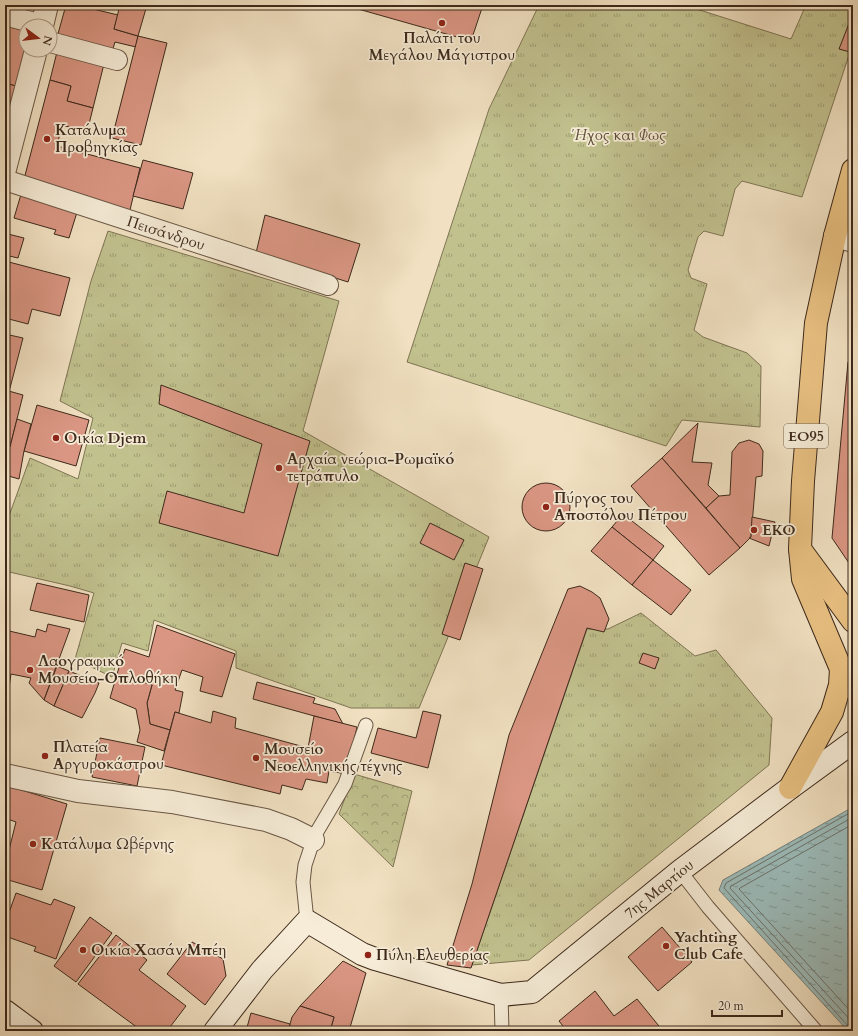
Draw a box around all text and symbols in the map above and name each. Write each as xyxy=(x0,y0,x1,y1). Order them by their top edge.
north arrow xyxy=(18,18,58,58)
marker: Παλάτι του Μεγάλου Μάγιστρου xyxy=(437,18,447,28)
place label: Παλάτι του Μεγάλου Μάγιστρου xyxy=(369,28,515,65)
text: N xyxy=(39,34,56,47)
place label: Κατάλυμα Προβηγκίας xyxy=(55,120,138,157)
park label: Ήχος και Φως xyxy=(572,125,666,145)
marker: Κατάλυμα Προβηγκίας xyxy=(42,134,52,144)
street label: Πεισάνδρου xyxy=(124,211,208,255)
road number: ΕΟ95 xyxy=(784,424,828,448)
place label: Οικία Djem xyxy=(64,428,147,448)
marker: Οικία Djem xyxy=(51,433,61,443)
place label: Αρχαία νεώρια-Ρωμαϊκό τετράπυλο xyxy=(287,449,454,486)
marker: Αρχαία νεώρια-Ρωμαϊκό τετράπυλο xyxy=(274,463,284,473)
place label: Πύργος του Αποστόλου Πέτρου xyxy=(554,488,687,525)
marker: Πύργος του Αποστόλου Πέτρου xyxy=(541,502,551,512)
place label: EKO xyxy=(762,520,796,540)
marker: EKO xyxy=(749,525,759,535)
place label: Λαογραφικό Μουσείο-Οπλοθήκη xyxy=(38,651,178,688)
marker: Λαογραφικό Μουσείο-Οπλοθήκη xyxy=(25,665,35,675)
place label: Πλατεία Αργυροκάστρου xyxy=(53,737,164,774)
place label: Μουσείο Νεοελληνικής τέχνης xyxy=(264,739,403,776)
marker: Πλατεία Αργυροκάστρου xyxy=(40,751,50,761)
marker: Μουσείο Νεοελληνικής τέχνης xyxy=(251,753,261,763)
place label: Κατάλυμα Ωβέρνης xyxy=(41,834,175,854)
marker: Κατάλυμα Ωβέρνης xyxy=(28,839,38,849)
street label: 7ης Μαρτίου xyxy=(620,855,698,923)
place label: Yachting Club Cafe xyxy=(674,927,743,964)
place label: Οικία Χασάν Μπέη xyxy=(91,940,226,960)
marker: Yachting Club Cafe xyxy=(661,941,671,951)
marker: Οικία Χασάν Μπέη xyxy=(78,945,88,955)
place label: Πύλη Ελευθερίας xyxy=(376,945,490,965)
marker: Πύλη Ελευθερίας xyxy=(363,950,373,960)
scale bar xyxy=(712,992,782,1018)
text: 20 m xyxy=(718,998,745,1014)

